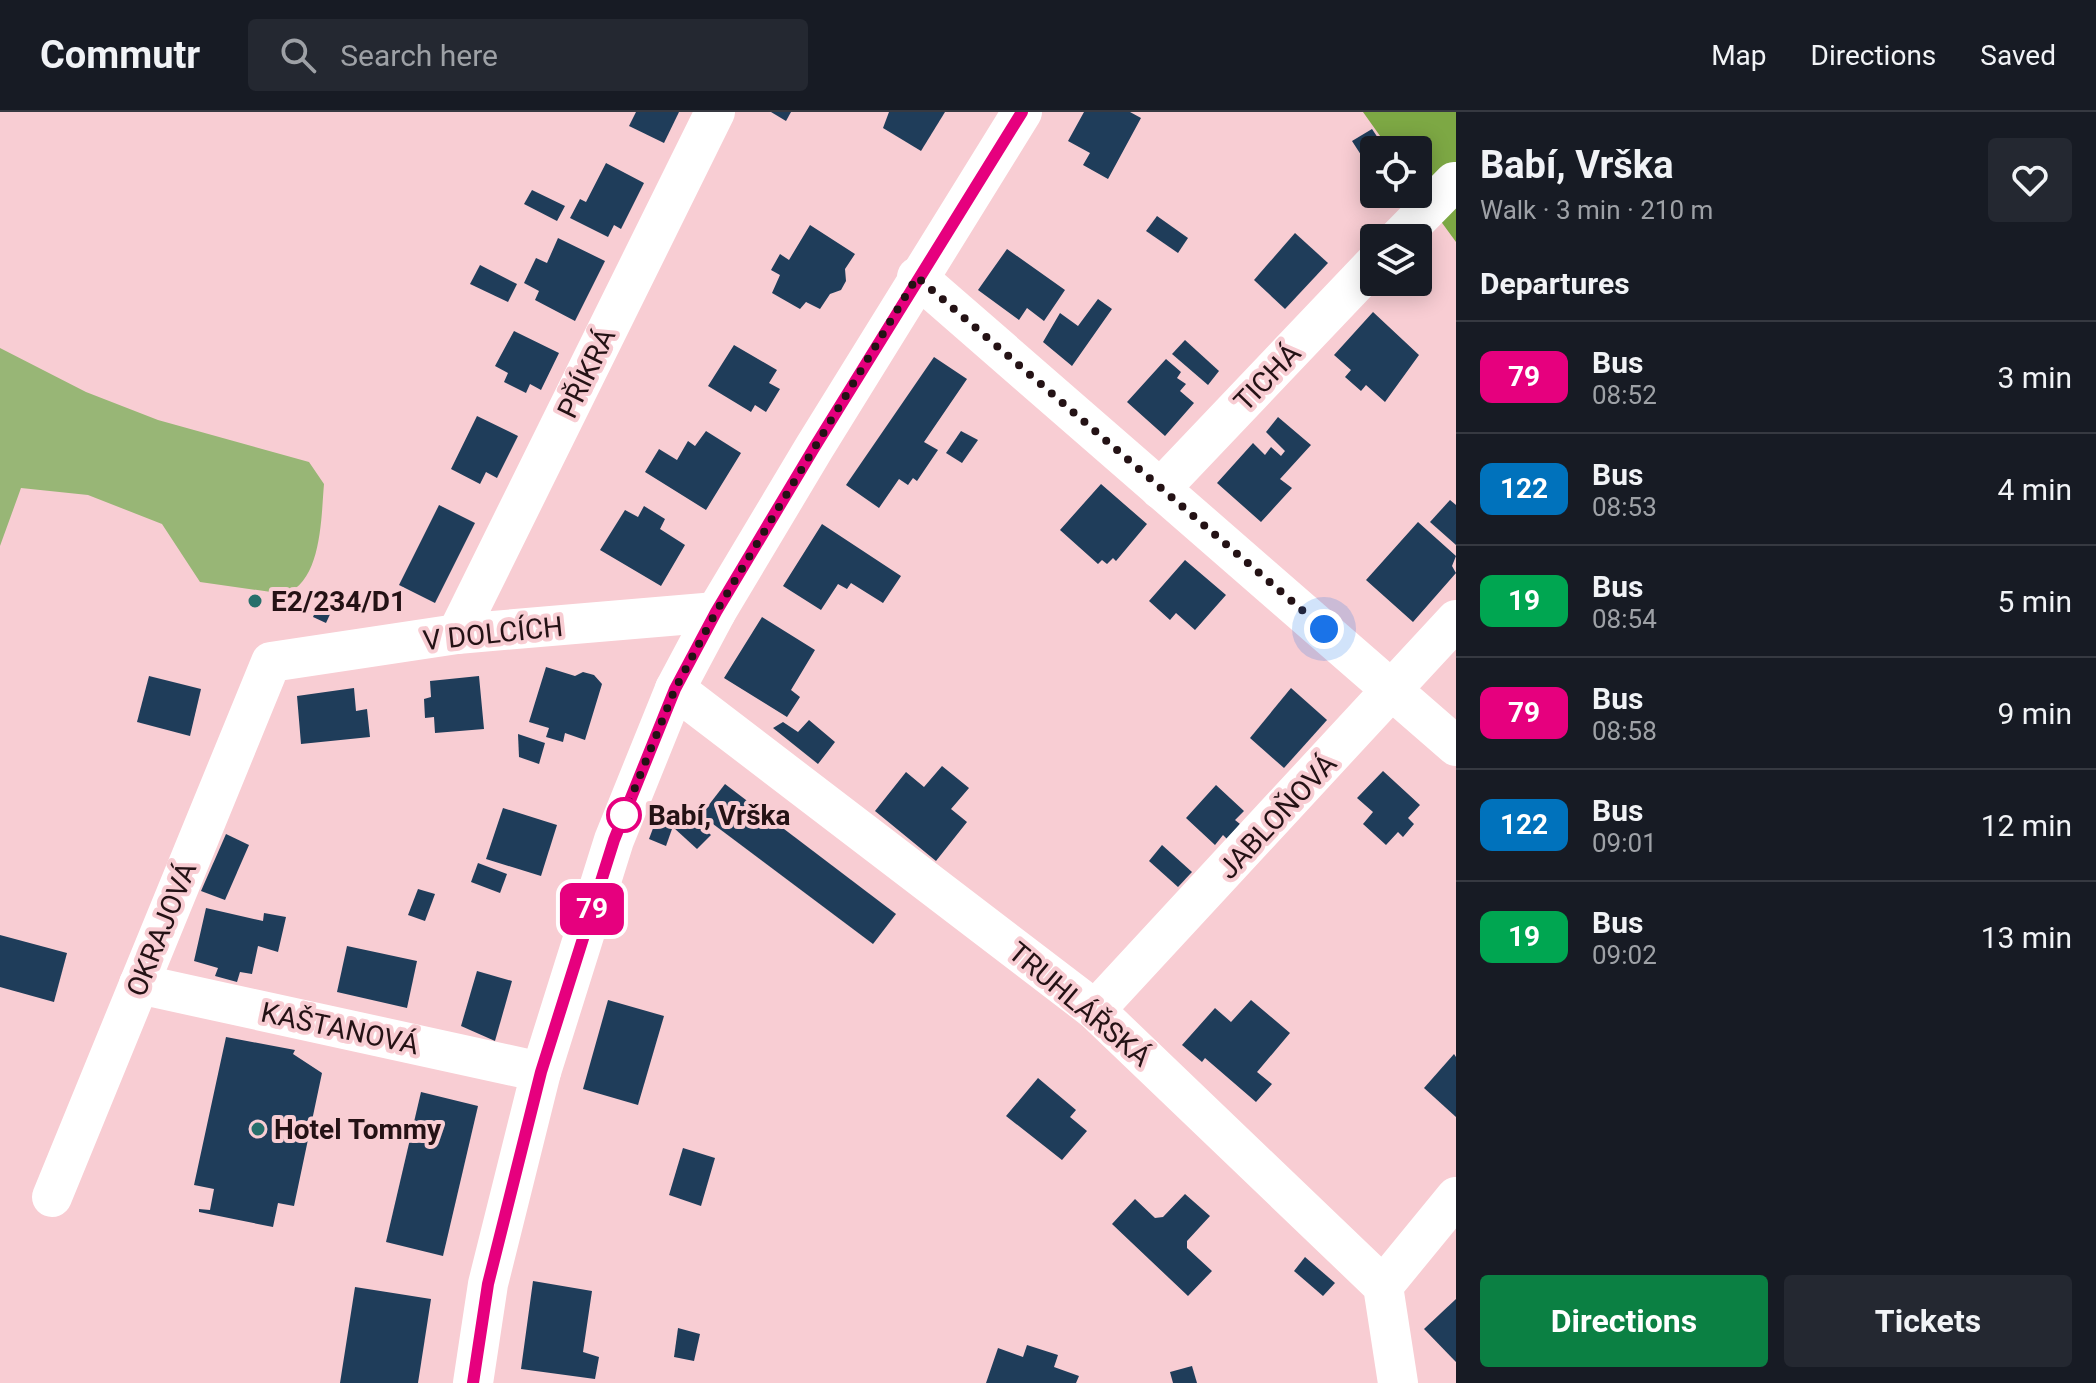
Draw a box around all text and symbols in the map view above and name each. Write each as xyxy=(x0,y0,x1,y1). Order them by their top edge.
search box xyxy=(248,19,808,91)
text: Commutr xyxy=(40,33,200,77)
icon: search xyxy=(276,33,320,77)
text: Search here xyxy=(340,38,498,73)
text: Map xyxy=(1711,39,1767,72)
text: Directions xyxy=(1811,39,1936,72)
text: Saved xyxy=(1980,39,2056,72)
map controls xyxy=(1360,136,1432,296)
button: locate xyxy=(1360,136,1432,208)
button: heart xyxy=(1988,138,2072,222)
text: Babí, Vrška xyxy=(1480,143,1673,187)
text: Walk · 3 min · 210 m xyxy=(1480,195,1713,225)
button: layers xyxy=(1360,224,1432,296)
text: Departures xyxy=(1480,266,1630,301)
street label: PŘÍKRÁ xyxy=(551,323,622,423)
street label: TICHÁ xyxy=(1227,337,1307,418)
text: Bus xyxy=(1592,345,1643,380)
text: 79 xyxy=(1508,360,1540,393)
text: 3 min xyxy=(1998,360,2072,395)
text: 08:52 xyxy=(1592,380,1657,410)
text: Bus xyxy=(1592,457,1643,492)
text: 122 xyxy=(1500,472,1548,505)
text: 4 min xyxy=(1998,472,2072,507)
text: 08:53 xyxy=(1592,492,1657,522)
text: Bus xyxy=(1592,569,1643,604)
text: 19 xyxy=(1508,584,1540,617)
text: 5 min xyxy=(1998,584,2072,619)
place label: E2/234/D1 xyxy=(271,585,406,618)
marker: E2/234/D1 xyxy=(246,592,264,610)
text: 08:54 xyxy=(1592,604,1657,634)
your location xyxy=(1304,609,1344,649)
street label: V DOLCÍCH xyxy=(421,610,565,657)
text: Bus xyxy=(1592,681,1643,716)
text: 79 xyxy=(1508,696,1540,729)
text: 9 min xyxy=(1998,696,2072,731)
text: 08:58 xyxy=(1592,716,1657,746)
street label: JABLOŇOVÁ xyxy=(1211,747,1343,885)
text: Bus xyxy=(1592,793,1643,828)
marker: Babí, Vrška xyxy=(607,798,641,832)
place label: Babí, Vrška xyxy=(648,799,791,832)
text: 122 xyxy=(1500,808,1548,841)
text: 12 min xyxy=(1981,808,2072,843)
text: 09:01 xyxy=(1592,828,1657,858)
street label: OKRAJOVÁ xyxy=(120,857,203,1001)
line badge: 79 xyxy=(556,883,628,935)
text: 79 xyxy=(576,892,608,925)
text: Bus xyxy=(1592,905,1643,940)
text: 19 xyxy=(1508,920,1540,953)
text: 13 min xyxy=(1981,920,2072,955)
street label: TRUHLÁŘSKÁ xyxy=(1002,935,1157,1073)
text: 09:02 xyxy=(1592,940,1657,970)
street label: KAŠTANOVÁ xyxy=(258,996,422,1061)
place label: Hotel Tommy xyxy=(274,1113,442,1146)
marker: Hotel Tommy xyxy=(249,1120,267,1138)
button: Directions xyxy=(1480,1275,1768,1367)
button: Tickets xyxy=(1784,1275,2072,1367)

